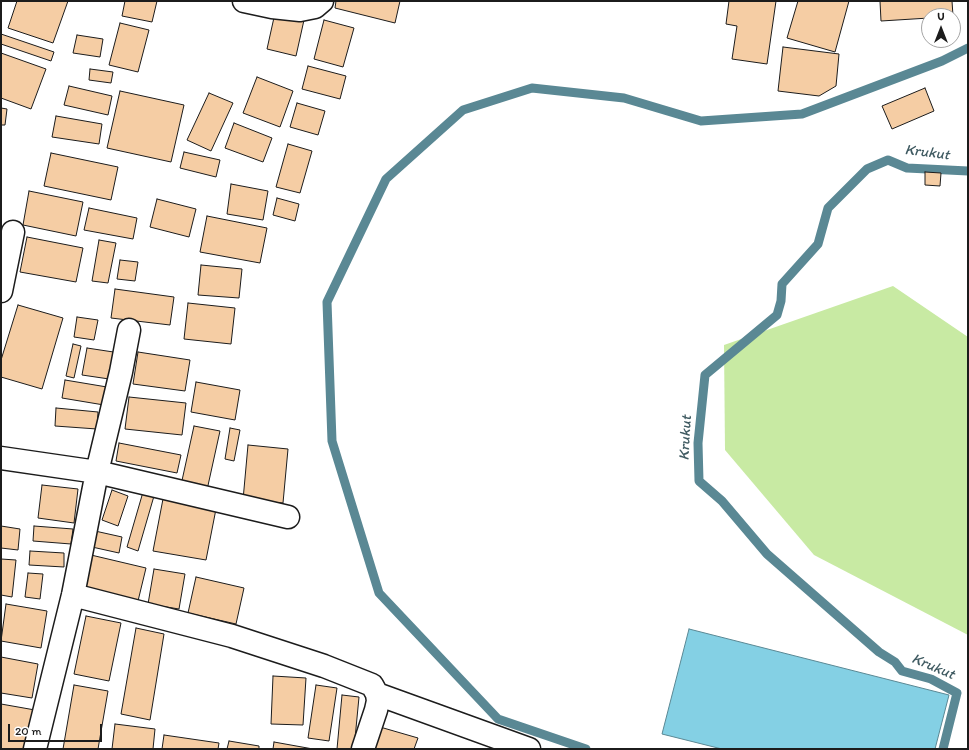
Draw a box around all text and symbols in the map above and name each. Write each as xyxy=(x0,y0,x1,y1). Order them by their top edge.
north arrow xyxy=(921,8,961,48)
text: U xyxy=(937,10,945,23)
water label: Krukut xyxy=(903,141,951,165)
water label: Krukut xyxy=(676,415,696,461)
water label: Krukut xyxy=(909,650,957,684)
scale bar xyxy=(10,716,104,742)
text: 20 m xyxy=(15,724,42,738)

